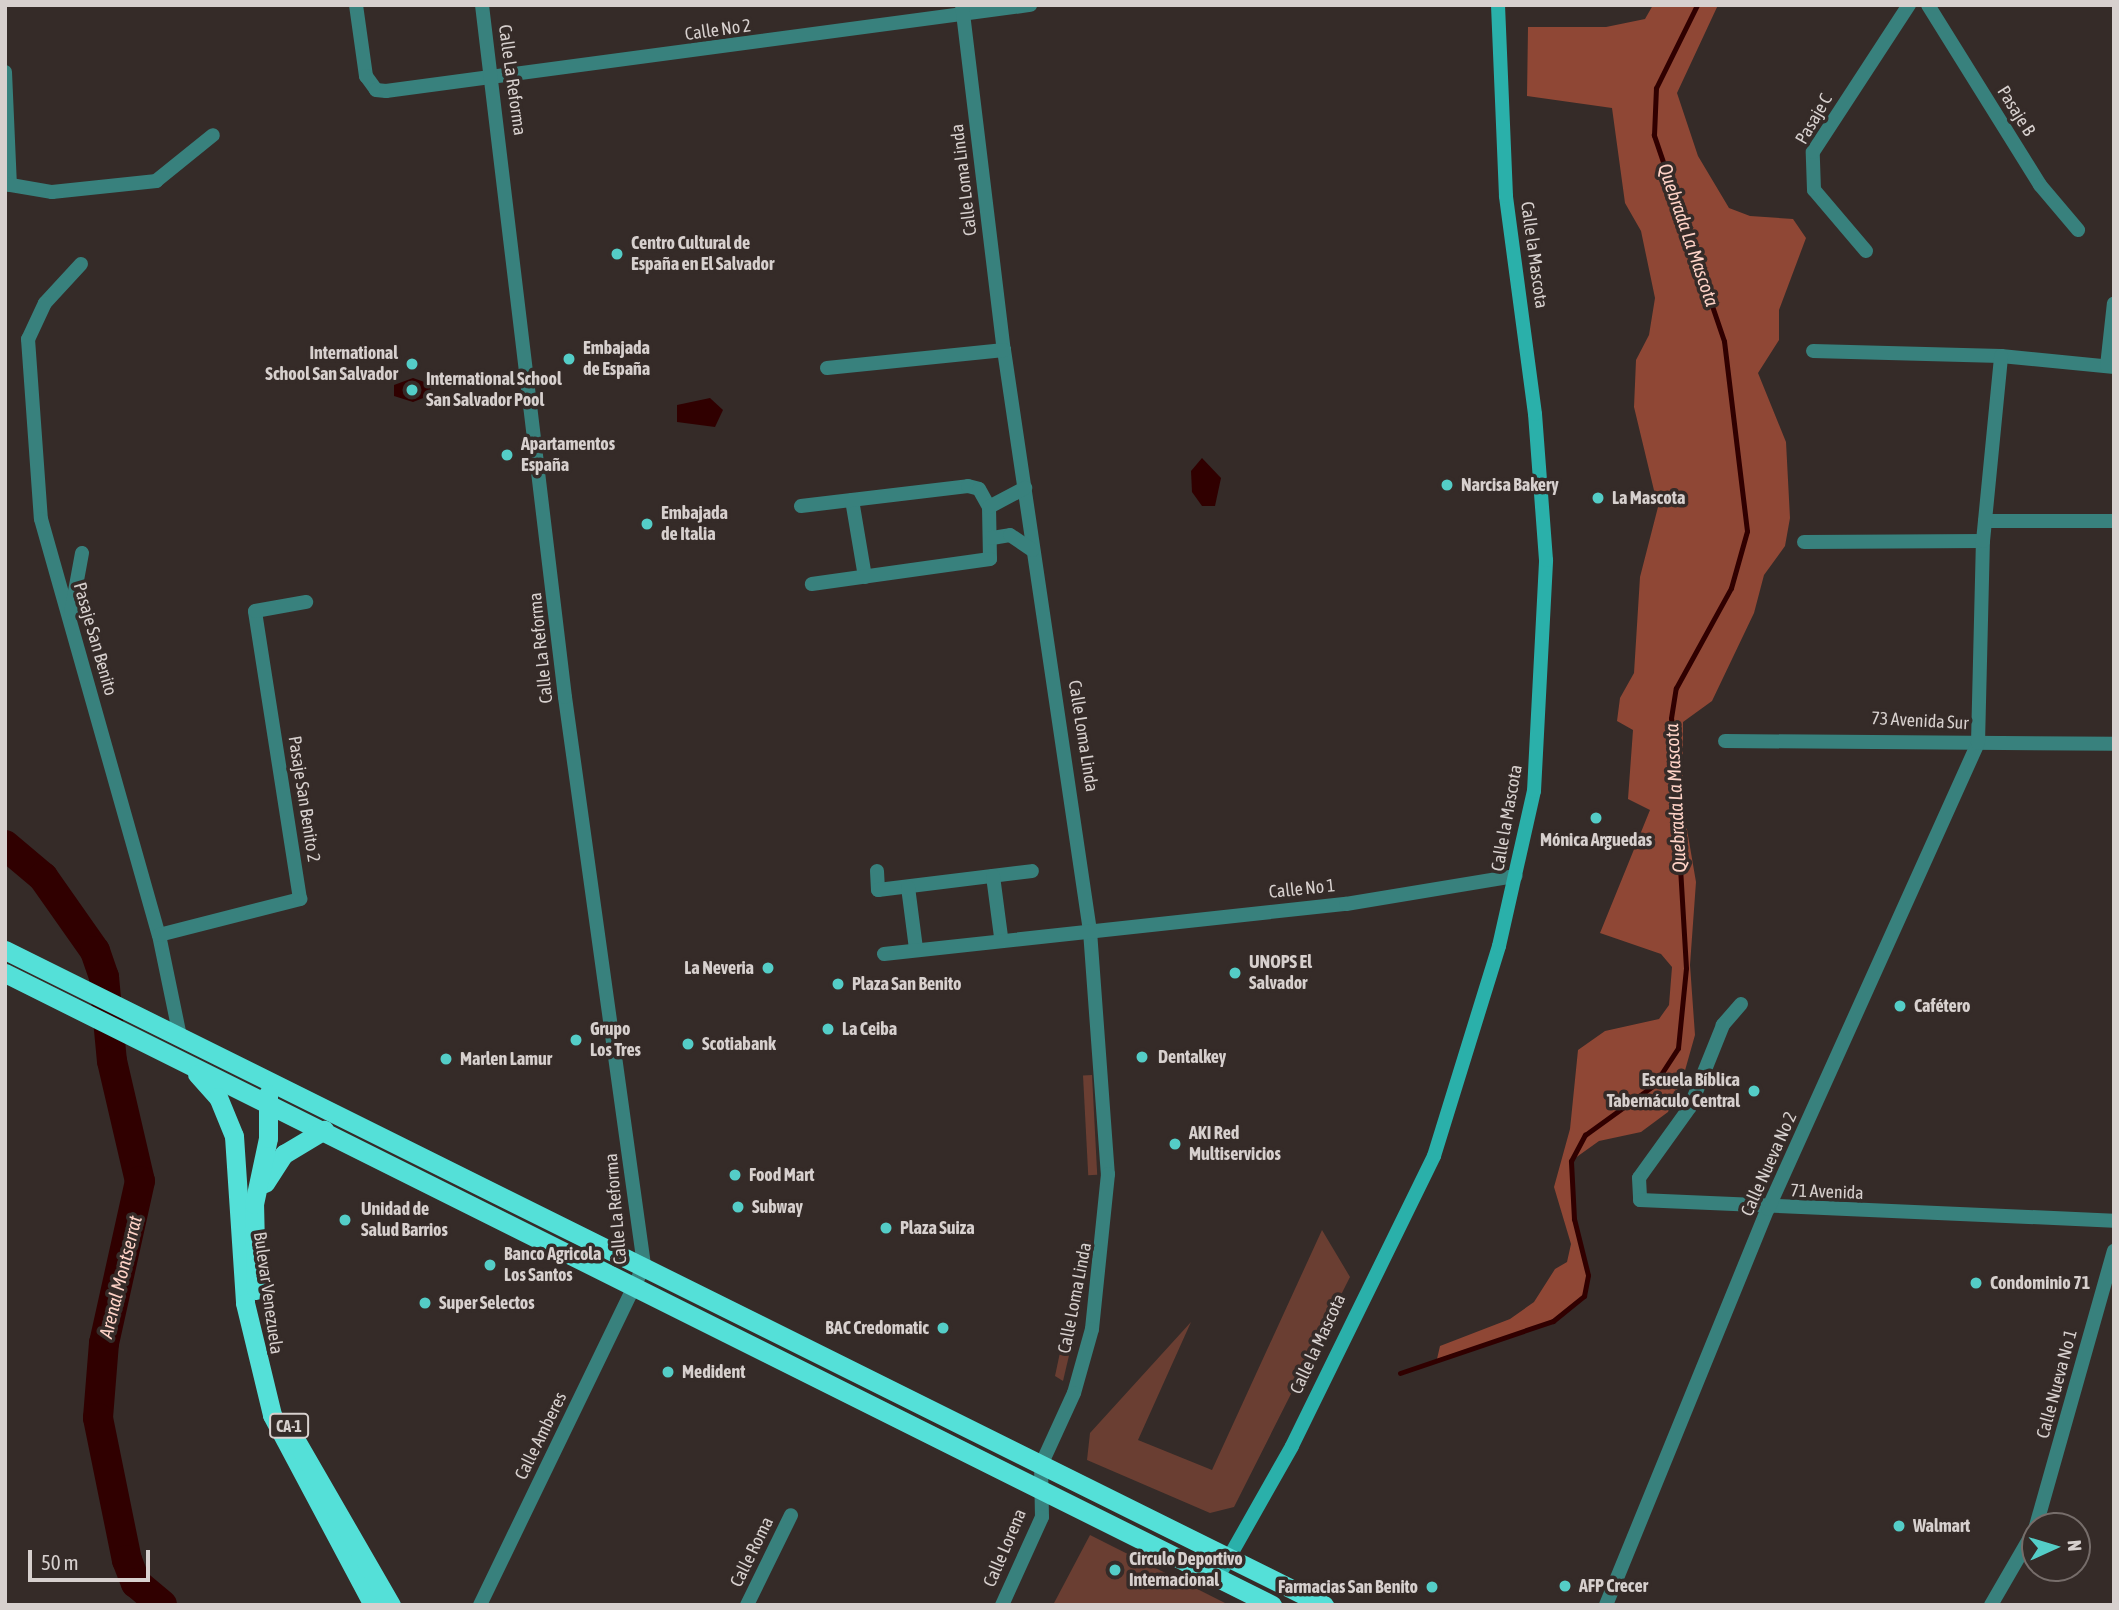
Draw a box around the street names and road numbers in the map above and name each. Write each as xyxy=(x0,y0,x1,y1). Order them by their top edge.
street label: Calle No 2 xyxy=(684,15,752,45)
street label: Calle La Reforma xyxy=(494,23,530,137)
street label: Pasaje B xyxy=(1992,82,2040,140)
street label: Pasaje C xyxy=(1791,90,1837,148)
street label: Calle Loma Linda xyxy=(946,123,982,237)
street label: Calle la Mascota xyxy=(1516,200,1552,310)
street label: Pasaje San Benito xyxy=(69,580,121,698)
street label: Calle La Reforma xyxy=(524,591,558,705)
street label: Calle Loma Linda xyxy=(1064,679,1102,793)
street label: 73 Avenida Sur xyxy=(1871,708,1969,734)
street label: Pasaje San Benito 2 xyxy=(283,734,325,864)
street label: Calle la Mascota xyxy=(1487,763,1527,873)
street label: Calle No 1 xyxy=(1268,875,1336,903)
street label: Calle Nueva No 2 xyxy=(1736,1109,1802,1219)
street label: Calle La Reforma xyxy=(600,1153,632,1265)
street label: 71 Avenida xyxy=(1790,1180,1864,1204)
street label: Bulevar Venezuela xyxy=(249,1231,287,1355)
street label: Calle Loma Linda xyxy=(1054,1241,1096,1355)
street label: Calle la Mascota xyxy=(1285,1291,1351,1397)
street label: Calle Nueva No 1 xyxy=(2032,1327,2082,1441)
street label: Calle Amberes xyxy=(511,1389,571,1483)
road number: CA-1 xyxy=(268,1414,310,1438)
street label: Calle Lorena xyxy=(979,1506,1031,1590)
street label: Calle Roma xyxy=(726,1513,778,1591)

